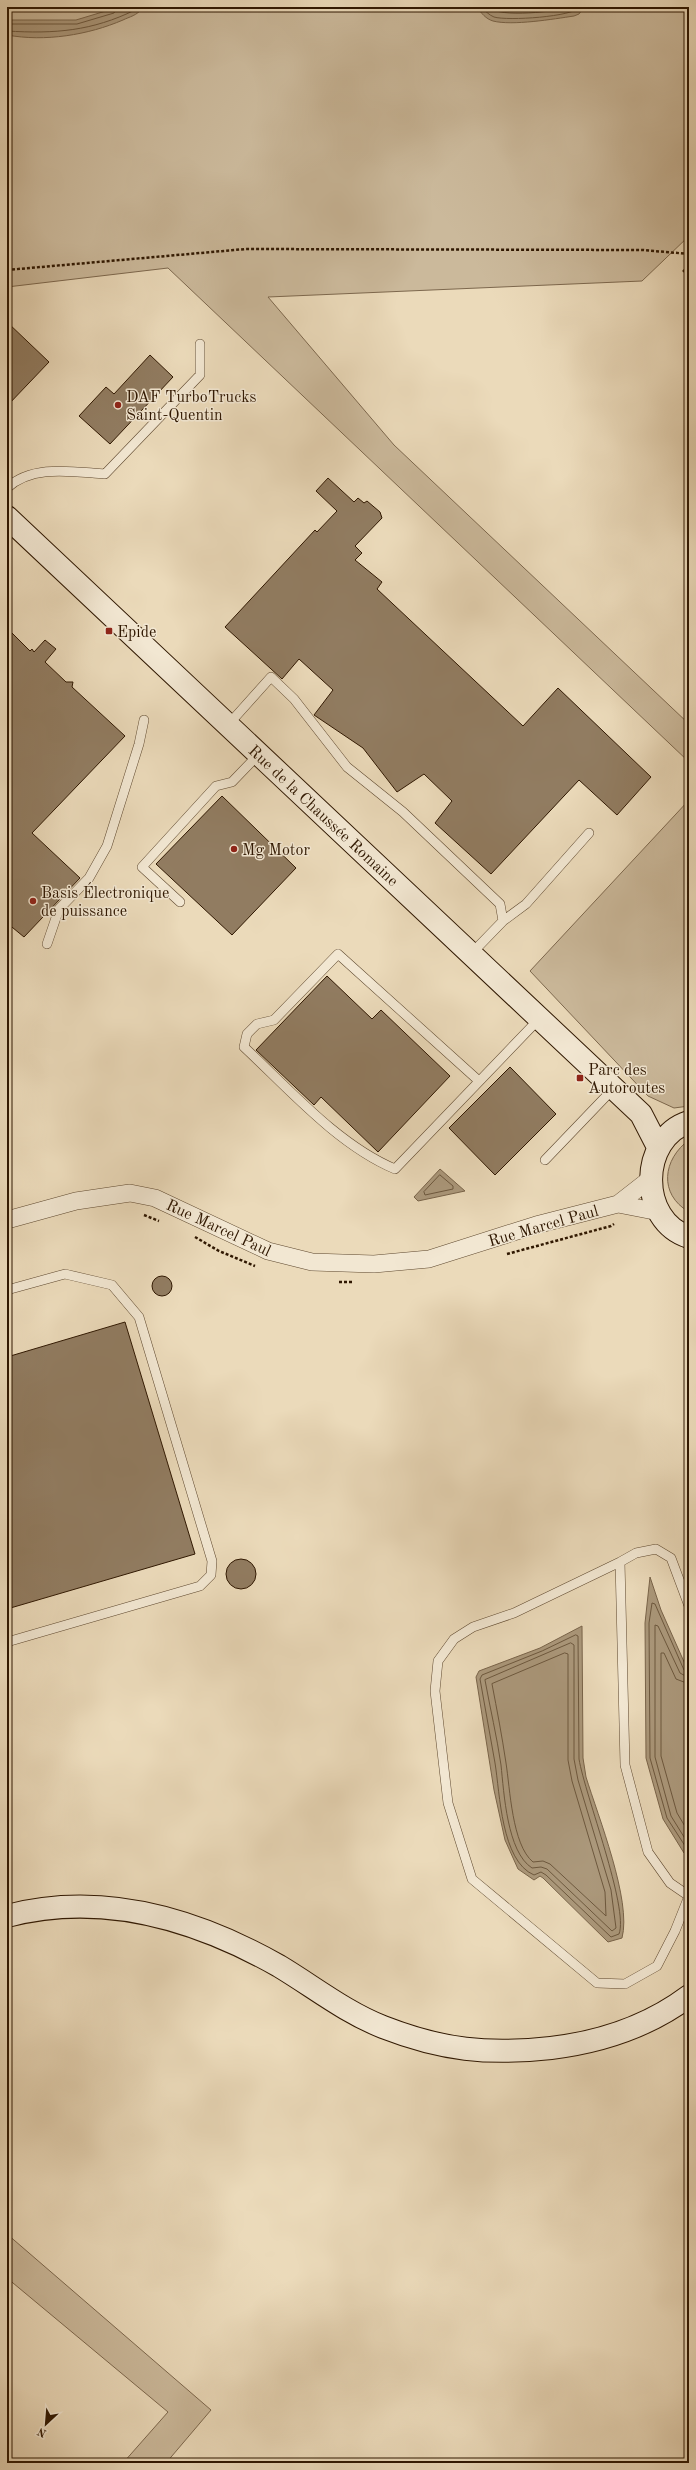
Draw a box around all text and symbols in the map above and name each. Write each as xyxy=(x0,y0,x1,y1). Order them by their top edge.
place label: DAF TurboTrucks Saint-Quentin xyxy=(126,390,256,424)
marker: DAF TurboTrucks Saint-Quentin xyxy=(113,400,123,410)
place label: Epide xyxy=(117,625,156,641)
marker: Epide xyxy=(104,626,114,636)
street label: Rue de la Chaussée Romaine xyxy=(245,743,401,890)
place label: Mg Motor xyxy=(242,843,310,859)
marker: Mg Motor xyxy=(229,844,239,854)
place label: Basis Électronique de puissance xyxy=(41,882,169,920)
marker: Basis Électronique de puissance xyxy=(28,896,38,906)
place label: Parc des Autoroutes xyxy=(588,1063,665,1097)
marker: Parc des Autoroutes xyxy=(575,1073,585,1083)
street label: Rue Marcel Paul xyxy=(163,1198,273,1260)
street label: Rue Marcel Paul xyxy=(487,1204,600,1250)
north arrow xyxy=(26,2404,66,2444)
text: N xyxy=(36,2425,48,2438)

